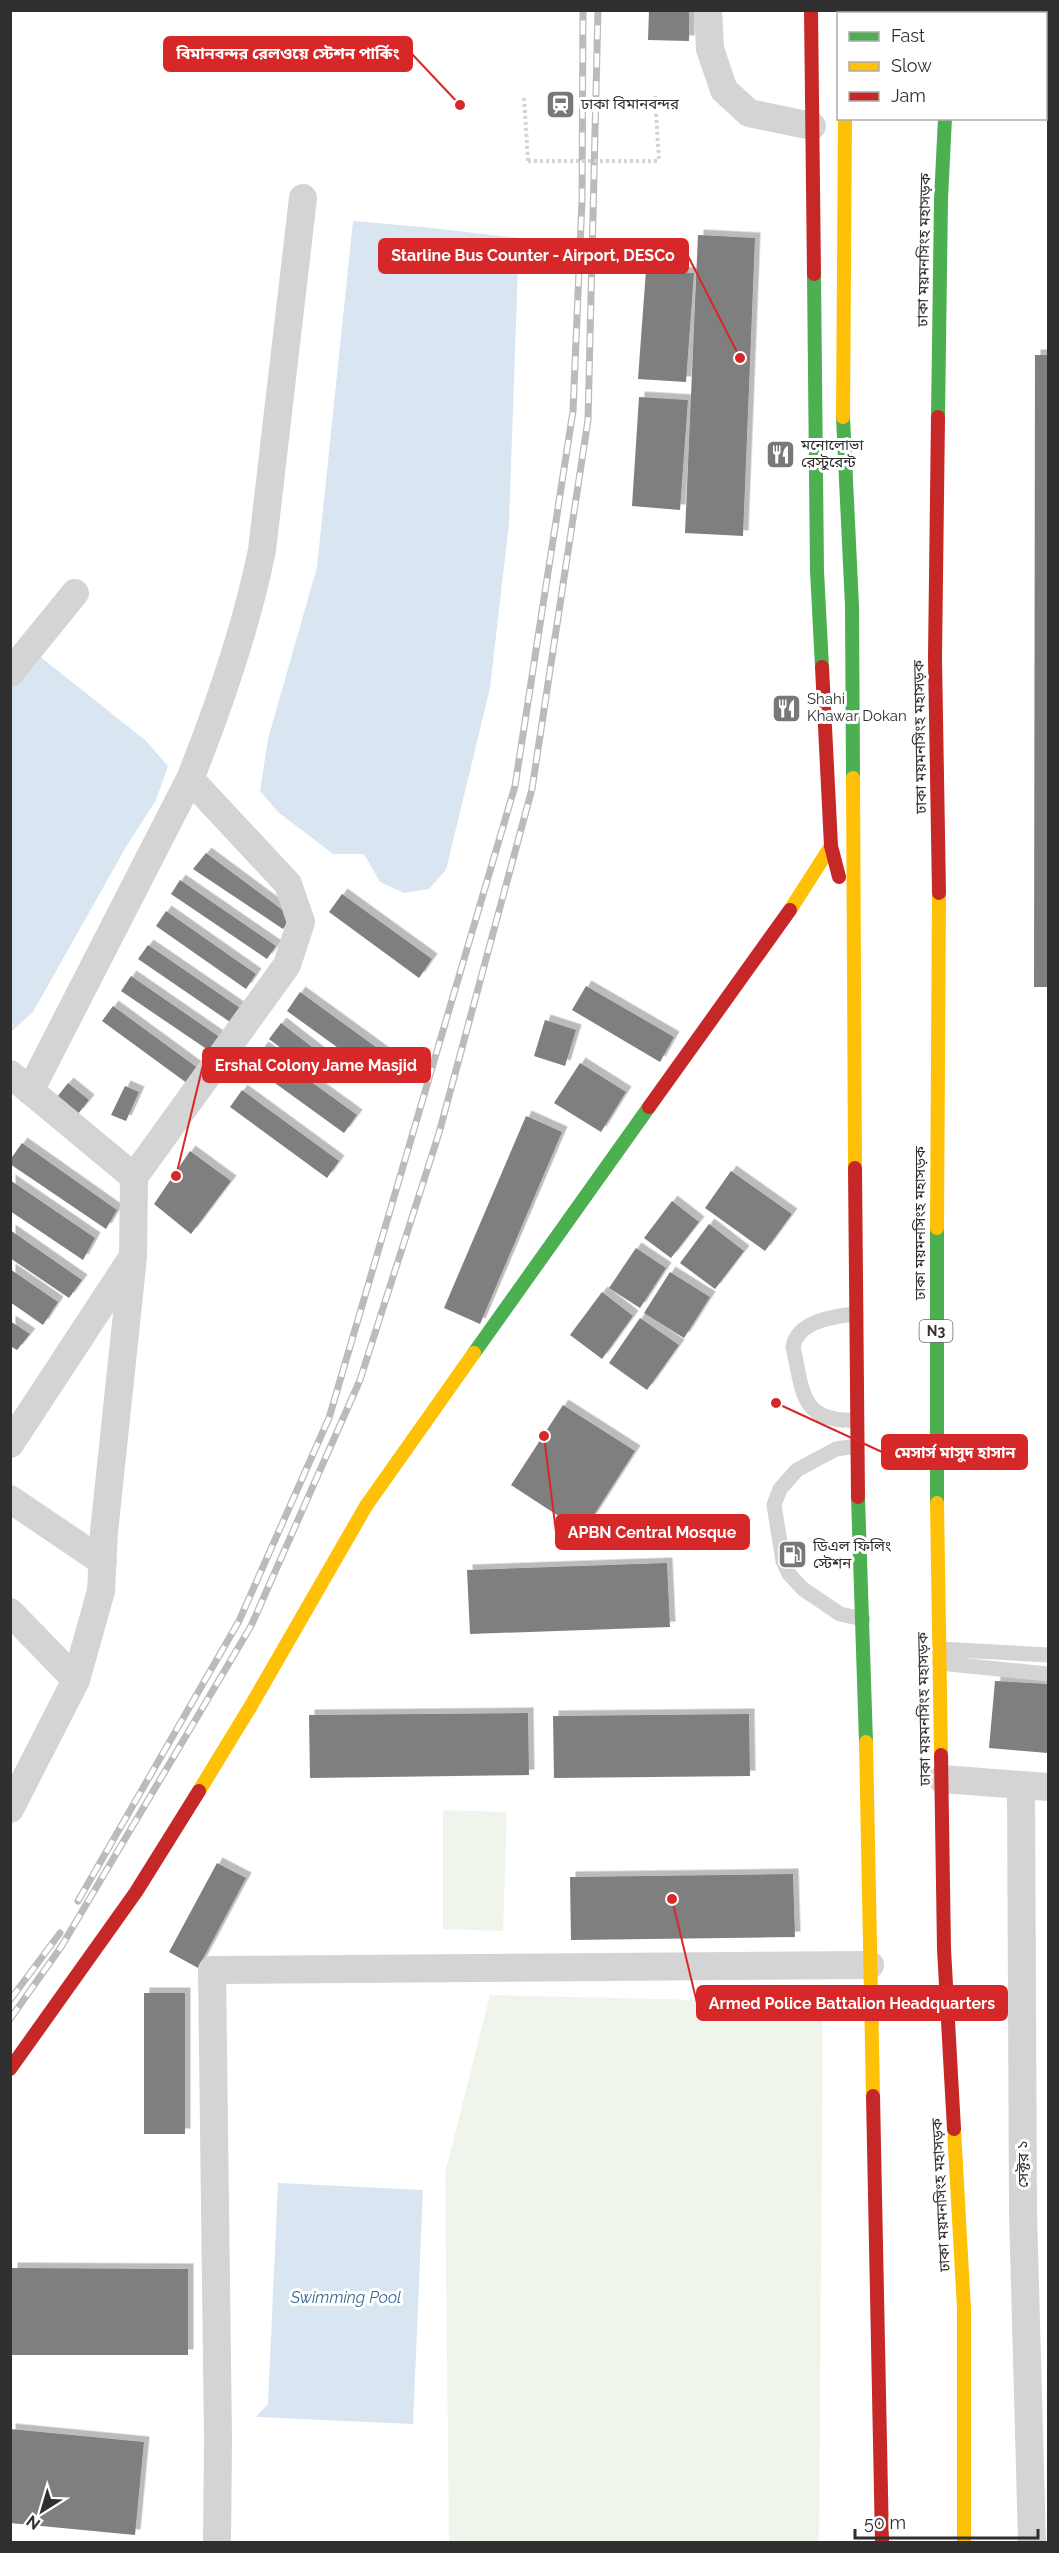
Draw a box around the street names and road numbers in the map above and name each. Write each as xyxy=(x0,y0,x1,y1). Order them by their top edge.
street label: ঢাকা ময়মনসিংহ মহাসড়ক xyxy=(914,172,934,328)
street label: ঢাকা ময়মনসিংহ মহাসড়ক xyxy=(910,659,930,815)
street label: ঢাকা ময়মনসিংহ মহাসড়ক xyxy=(911,1145,929,1301)
road number: N3 xyxy=(920,1320,952,1342)
street label: ঢাকা ময়মনসিংহ মহাসড়ক xyxy=(914,1631,934,1787)
street label: ঢাকা ময়মনসিংহ মহাসড়ক xyxy=(928,2117,954,2273)
street label: সেক্টর ১ xyxy=(1014,2140,1032,2188)

